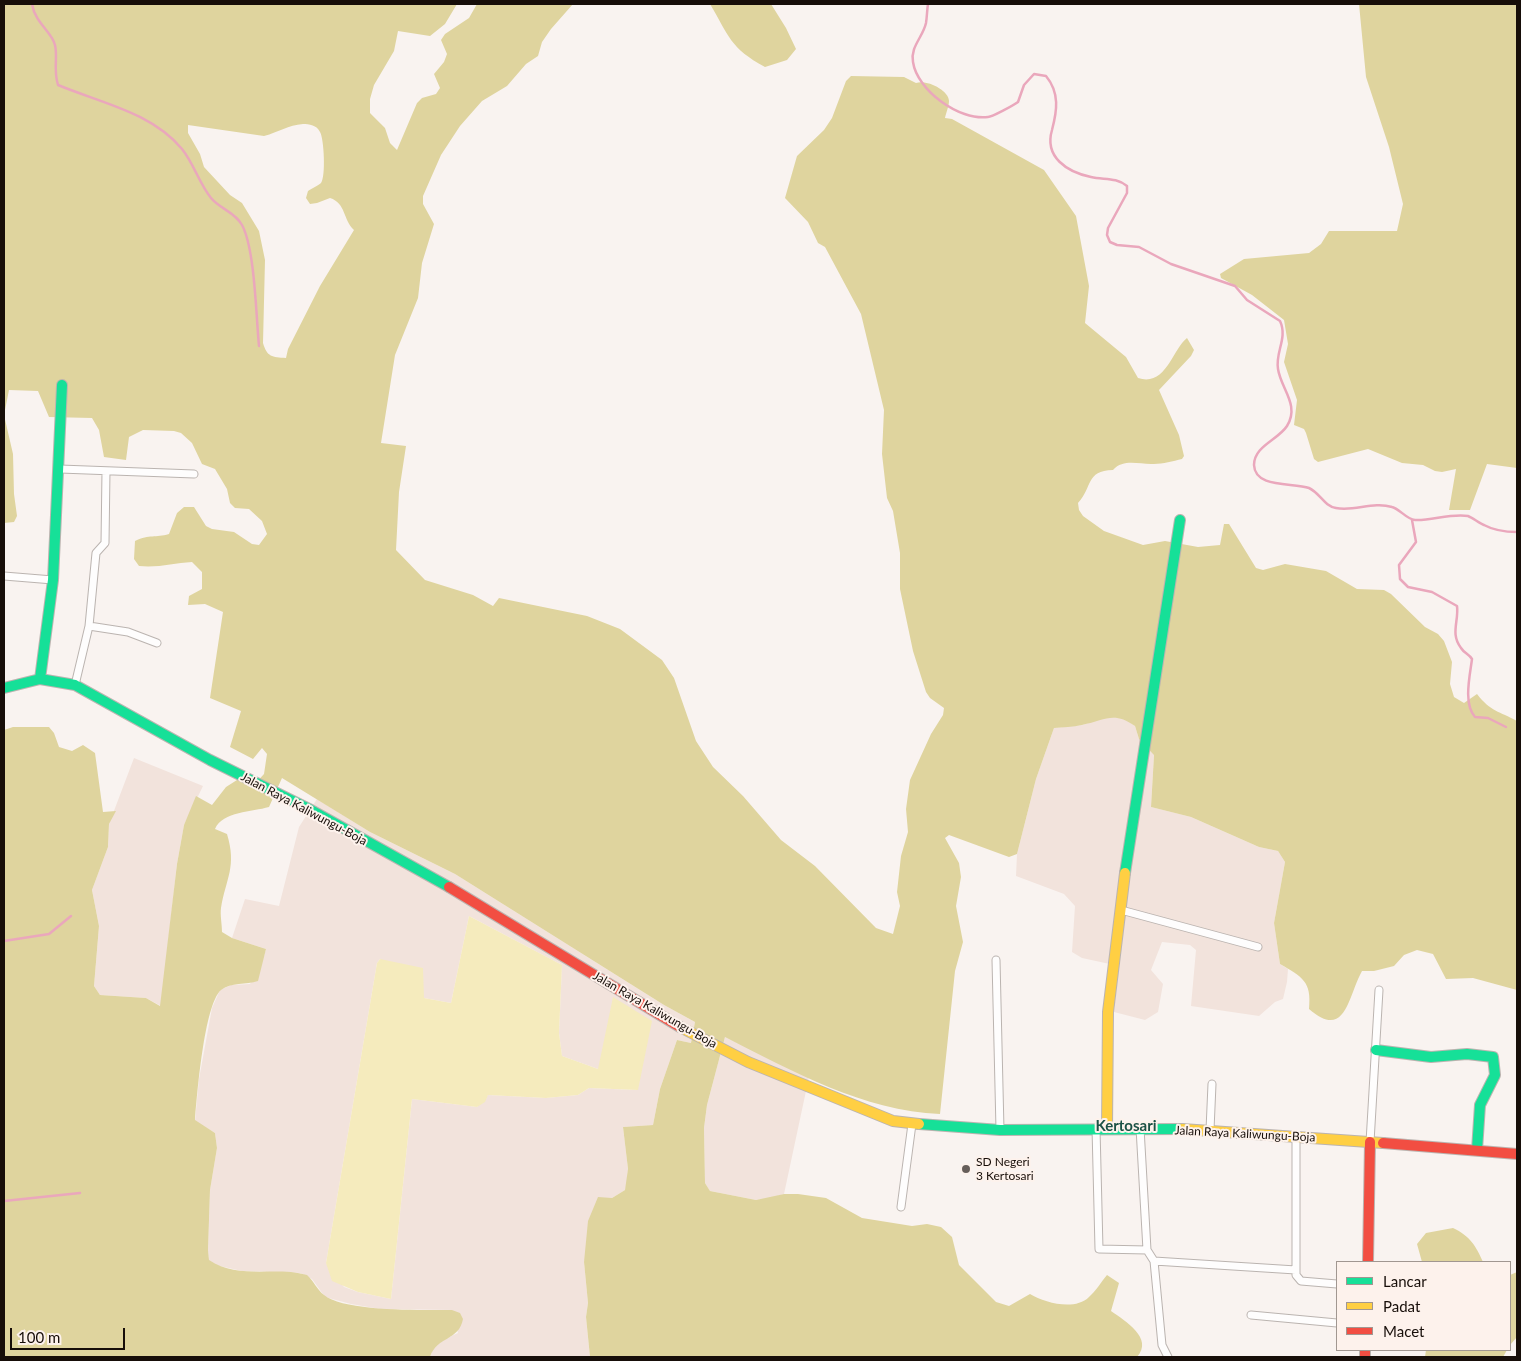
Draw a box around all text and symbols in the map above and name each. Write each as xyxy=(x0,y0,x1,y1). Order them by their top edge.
street label: Jalan Raya Kaliwungu-Boja xyxy=(238,770,370,848)
street label: Jalan Raya Kaliwungu-Boja xyxy=(590,969,720,1051)
district label: Kertosari xyxy=(1095,1117,1157,1135)
street label: Jalan Raya Kaliwungu-Boja xyxy=(1174,1123,1316,1145)
place label: SD Negeri 3 Kertosari xyxy=(976,1155,1034,1183)
marker: SD Negeri 3 Kertosari xyxy=(960,1163,972,1175)
legend xyxy=(1336,1261,1511,1351)
text: Lancar xyxy=(1383,1272,1427,1290)
text: Padat xyxy=(1383,1297,1420,1315)
scale bar xyxy=(12,1318,128,1350)
text: Macet xyxy=(1383,1322,1424,1340)
text: 100 m xyxy=(18,1328,60,1346)

